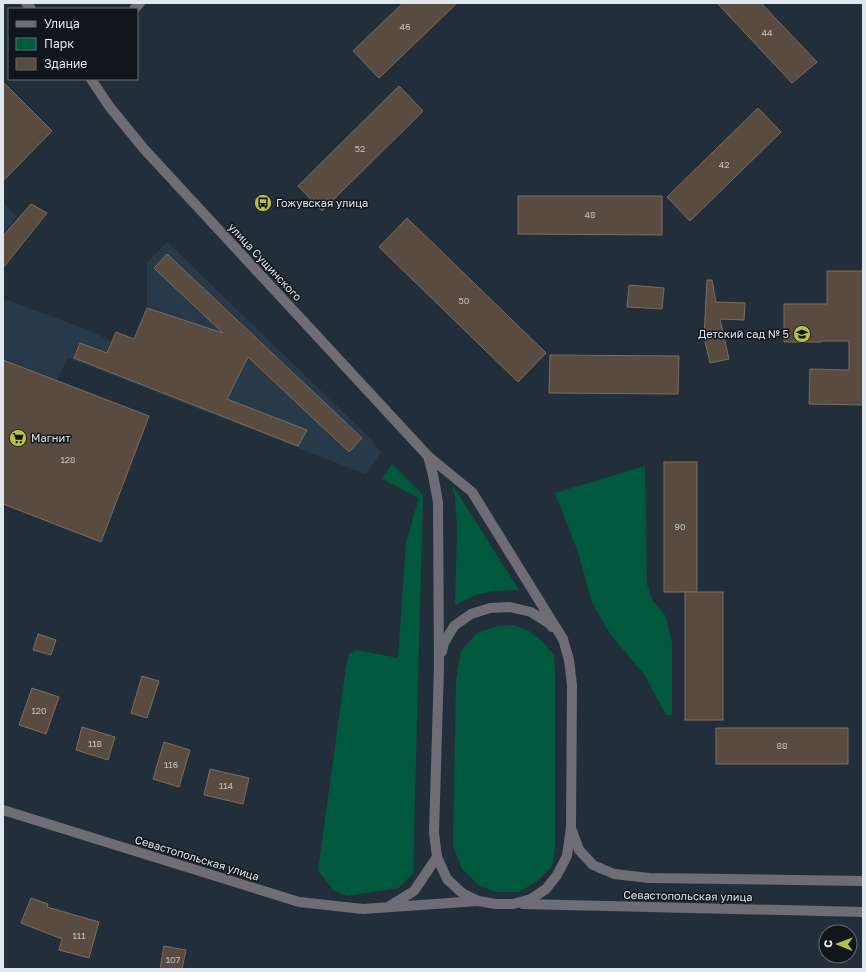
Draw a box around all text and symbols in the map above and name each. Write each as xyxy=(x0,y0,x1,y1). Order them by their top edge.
legend xyxy=(8,8,138,80)
text: Улица xyxy=(44,16,80,31)
house number: 46 xyxy=(400,21,410,32)
house number: 44 xyxy=(762,27,773,38)
text: Парк xyxy=(44,36,74,51)
text: Здание xyxy=(44,56,87,71)
house number: 52 xyxy=(355,143,365,154)
house number: 42 xyxy=(719,159,729,170)
bus stop icon: Гожувская улица xyxy=(253,193,273,213)
place label: Гожувская улица xyxy=(276,196,368,209)
house number: 48 xyxy=(585,209,595,220)
street label: улица Сущинского xyxy=(226,220,305,304)
house number: 50 xyxy=(459,295,470,306)
school or university icon: Детский сад № 5 xyxy=(792,324,812,344)
place label: Детский сад № 5 xyxy=(698,327,789,340)
supermarket icon: Магнит xyxy=(8,428,28,448)
place label: Магнит xyxy=(31,431,71,444)
house number: 128 xyxy=(60,454,76,465)
house number: 90 xyxy=(674,521,686,532)
house number: 120 xyxy=(31,705,47,716)
house number: 118 xyxy=(88,738,102,749)
house number: 88 xyxy=(777,740,787,751)
house number: 116 xyxy=(164,759,178,770)
house number: 114 xyxy=(219,780,234,791)
street label: Севастопольская улица xyxy=(133,832,261,883)
street label: Севастопольская улица xyxy=(623,888,753,903)
north arrow xyxy=(818,924,858,964)
house number: 111 xyxy=(72,930,86,941)
text: С xyxy=(821,940,834,948)
house number: 107 xyxy=(166,954,181,965)

